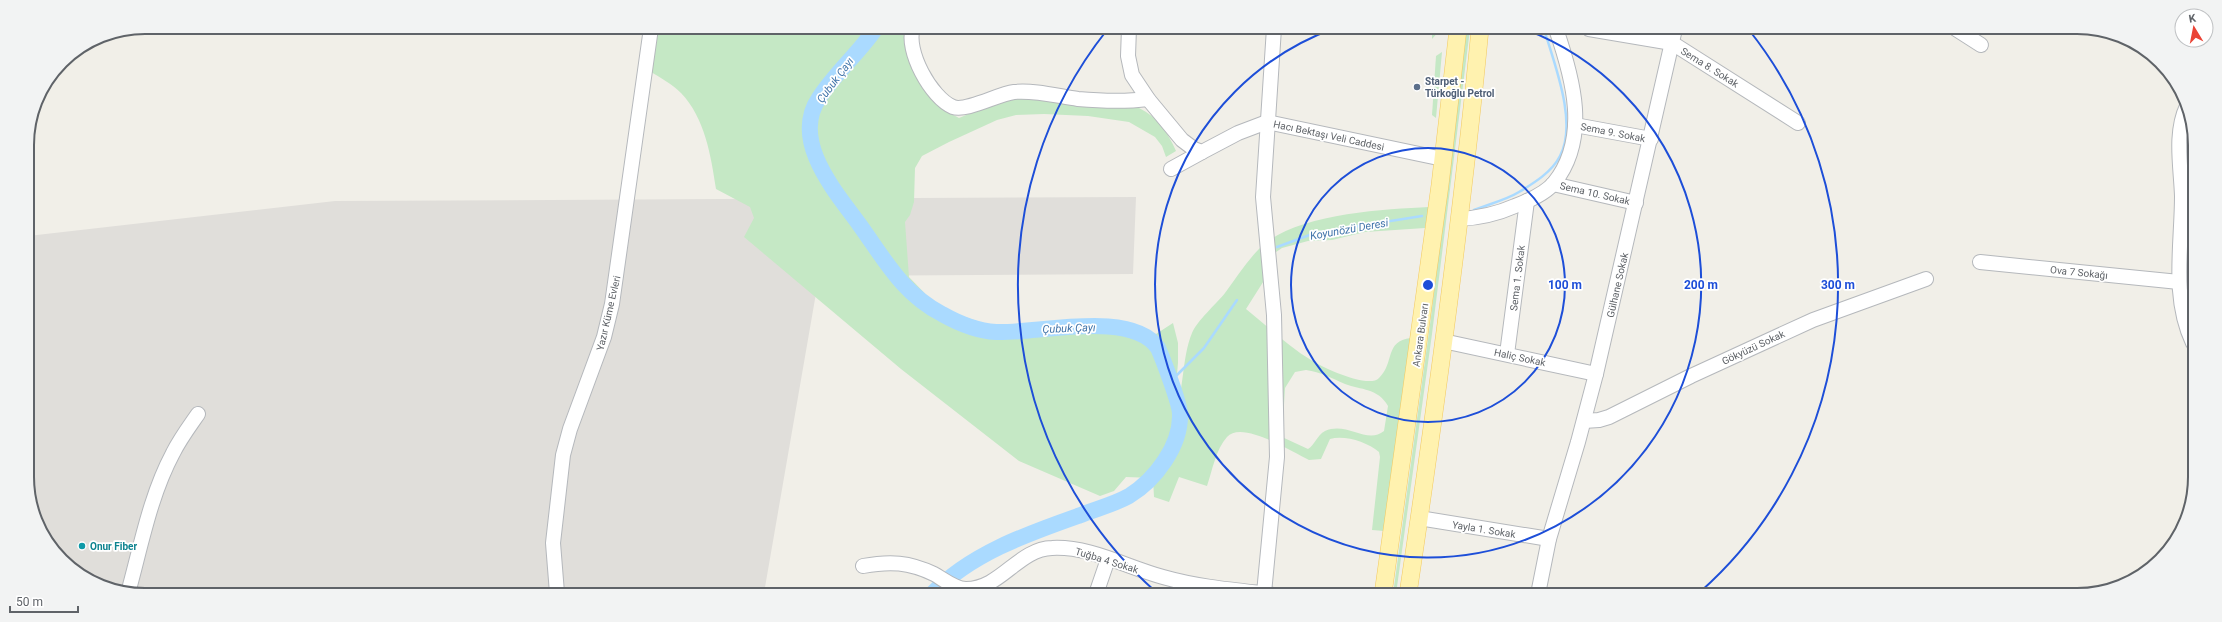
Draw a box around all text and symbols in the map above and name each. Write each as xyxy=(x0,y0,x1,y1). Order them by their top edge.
north arrow xyxy=(2174,8,2214,48)
text: K xyxy=(2188,11,2198,26)
street label: Sema 8. Sokak xyxy=(1679,45,1741,90)
water label: Çubuk Çayı xyxy=(814,55,857,105)
place label: Starpet - Türkoğlu Petrol xyxy=(1425,76,1495,99)
marker: Starpet - Türkoğlu Petrol xyxy=(1412,82,1422,92)
street label: Hacı Bektaşı Veli Caddesi xyxy=(1272,118,1385,153)
street label: Sema 9. Sokak xyxy=(1580,121,1647,144)
street label: Sema 10. Sokak xyxy=(1559,180,1632,207)
water label: Koyunözü Deresi xyxy=(1309,216,1390,243)
street label: Sema 1. Sokak xyxy=(1508,244,1527,311)
street label: Gülhane Sokak xyxy=(1605,251,1631,319)
street label: Ova 7 Sokağı xyxy=(2050,264,2108,281)
street label: Yazır Küme Evleri xyxy=(595,275,622,352)
centre of rings xyxy=(1421,278,1435,292)
text: 100 m xyxy=(1548,278,1582,292)
text: 200 m xyxy=(1684,278,1718,292)
text: 300 m xyxy=(1821,278,1855,292)
street label: Ankara Bulvarı xyxy=(1411,303,1430,367)
water label: Çubuk Çayı xyxy=(1042,321,1096,336)
street label: Gökyüzü Sokak xyxy=(1720,328,1787,367)
street label: Haliç Sokak xyxy=(1493,347,1548,369)
street label: Yayla 1. Sokak xyxy=(1451,519,1517,540)
marker: Onur Fiber xyxy=(77,541,87,551)
place label: Onur Fiber xyxy=(90,541,137,552)
street label: Tuğba 4 Sokak xyxy=(1074,546,1141,576)
scale bar xyxy=(10,588,78,614)
text: 50 m xyxy=(16,595,43,609)

